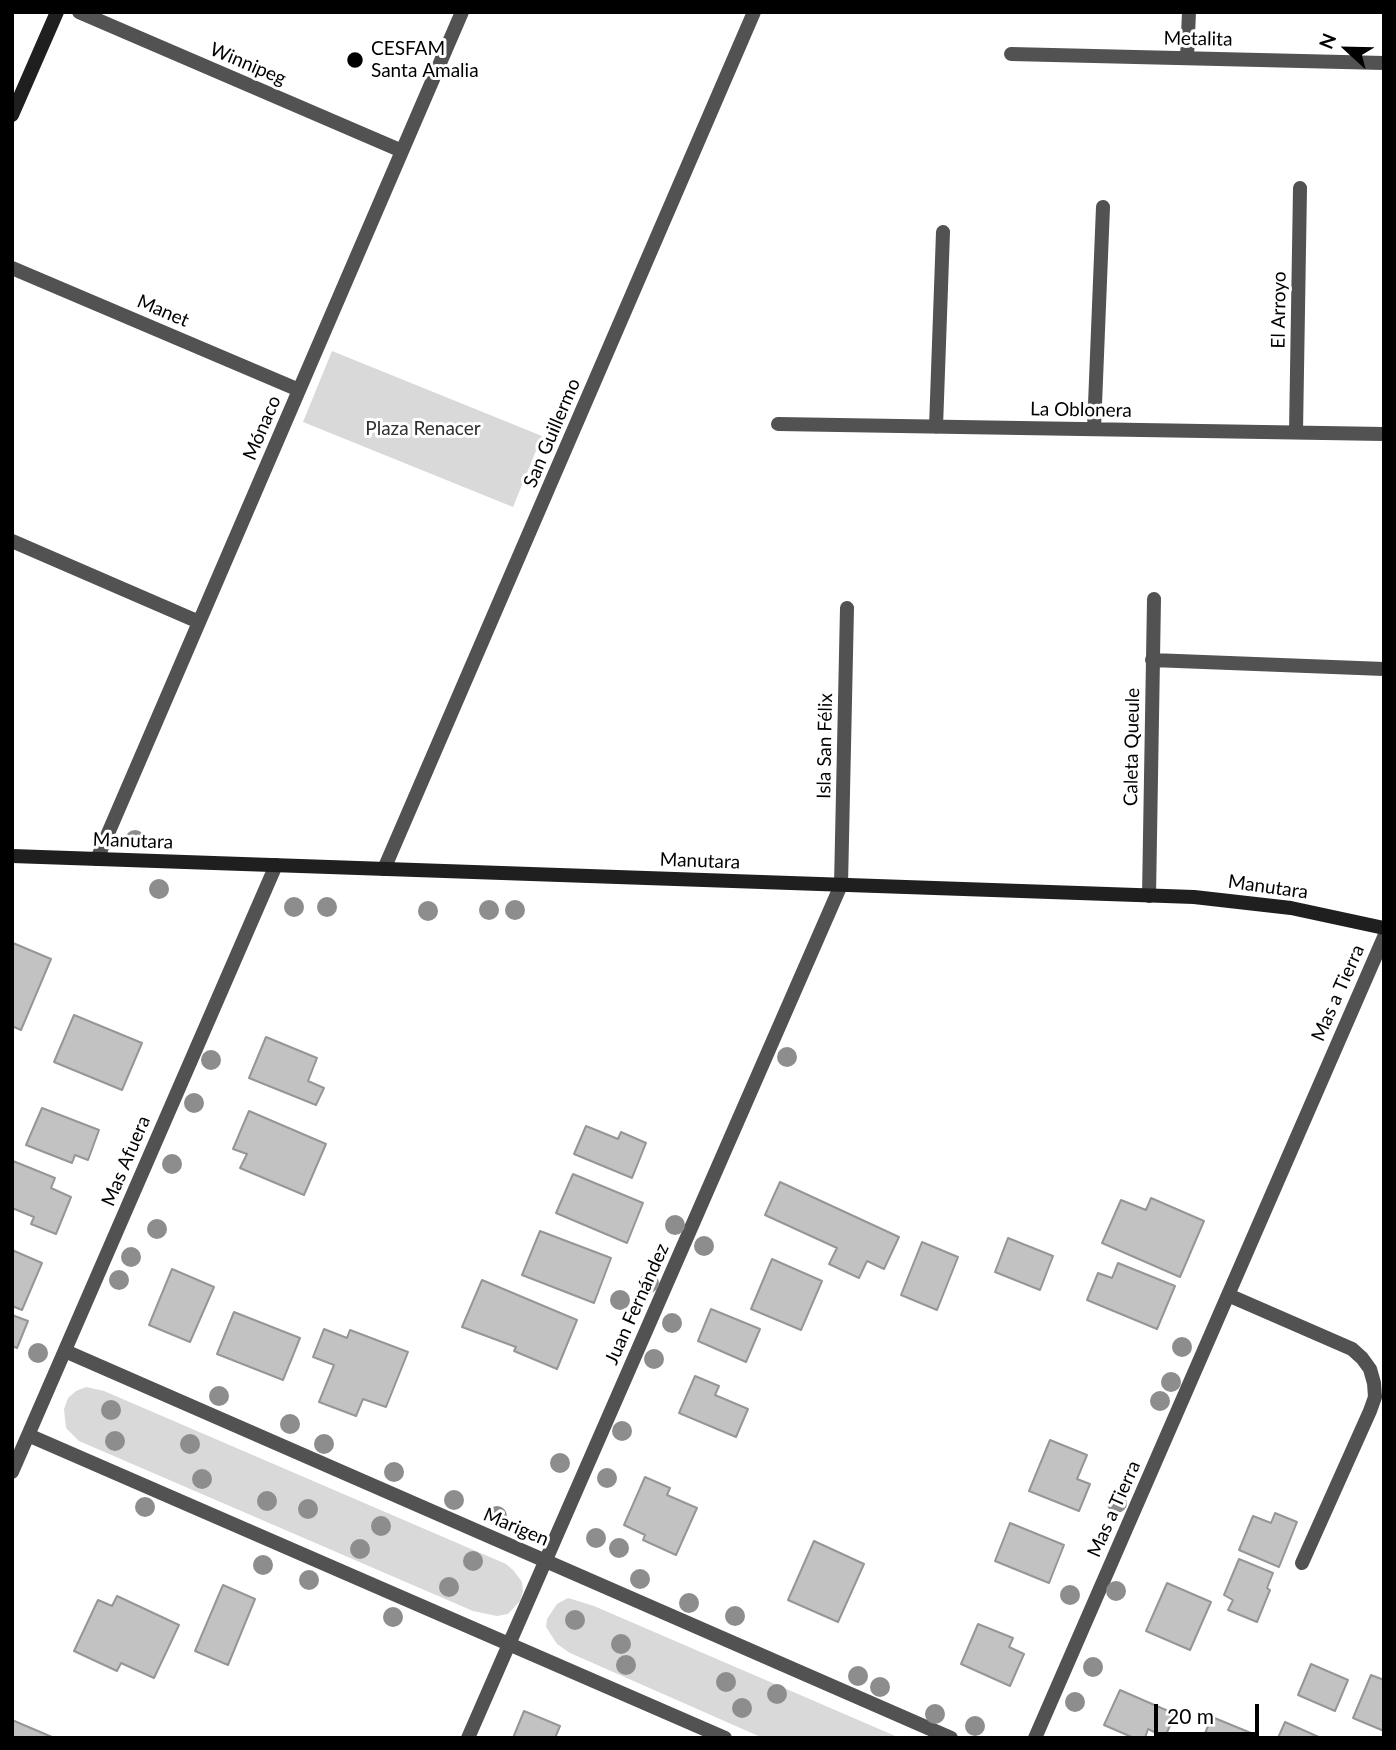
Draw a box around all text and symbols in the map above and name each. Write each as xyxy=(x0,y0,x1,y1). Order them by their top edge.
north arrow xyxy=(1312,14,1382,84)
street label: Metalita xyxy=(1163,27,1233,51)
text: N xyxy=(1314,30,1340,52)
street label: Winnipeg xyxy=(206,38,290,90)
place label: CESFAM Santa Amalia xyxy=(371,38,479,82)
marker: CESFAM Santa Amalia xyxy=(345,50,365,70)
street label: El Arroyo xyxy=(1267,271,1291,349)
street label: Manet xyxy=(134,290,192,332)
street label: San Guillermo xyxy=(519,375,585,491)
street label: Mónaco xyxy=(238,392,286,464)
street label: La Oblonera xyxy=(1030,398,1132,422)
park label: Plaza Renacer xyxy=(365,418,481,440)
street label: Caleta Queule xyxy=(1120,688,1144,806)
street label: Isla San Félix xyxy=(813,693,837,799)
street label: Manutara xyxy=(92,828,174,854)
street label: Manutara xyxy=(659,848,741,874)
street label: Manutara xyxy=(1227,870,1309,904)
street label: Mas a Tierra xyxy=(1307,941,1369,1045)
street label: Mas Afuera xyxy=(97,1112,155,1210)
street label: Juan Fernández xyxy=(600,1240,674,1368)
street label: Mas a Tierra xyxy=(1083,1457,1145,1561)
street label: Marigen xyxy=(480,1503,552,1551)
scale bar xyxy=(1158,1690,1263,1734)
text: 20 m xyxy=(1167,1703,1214,1728)

